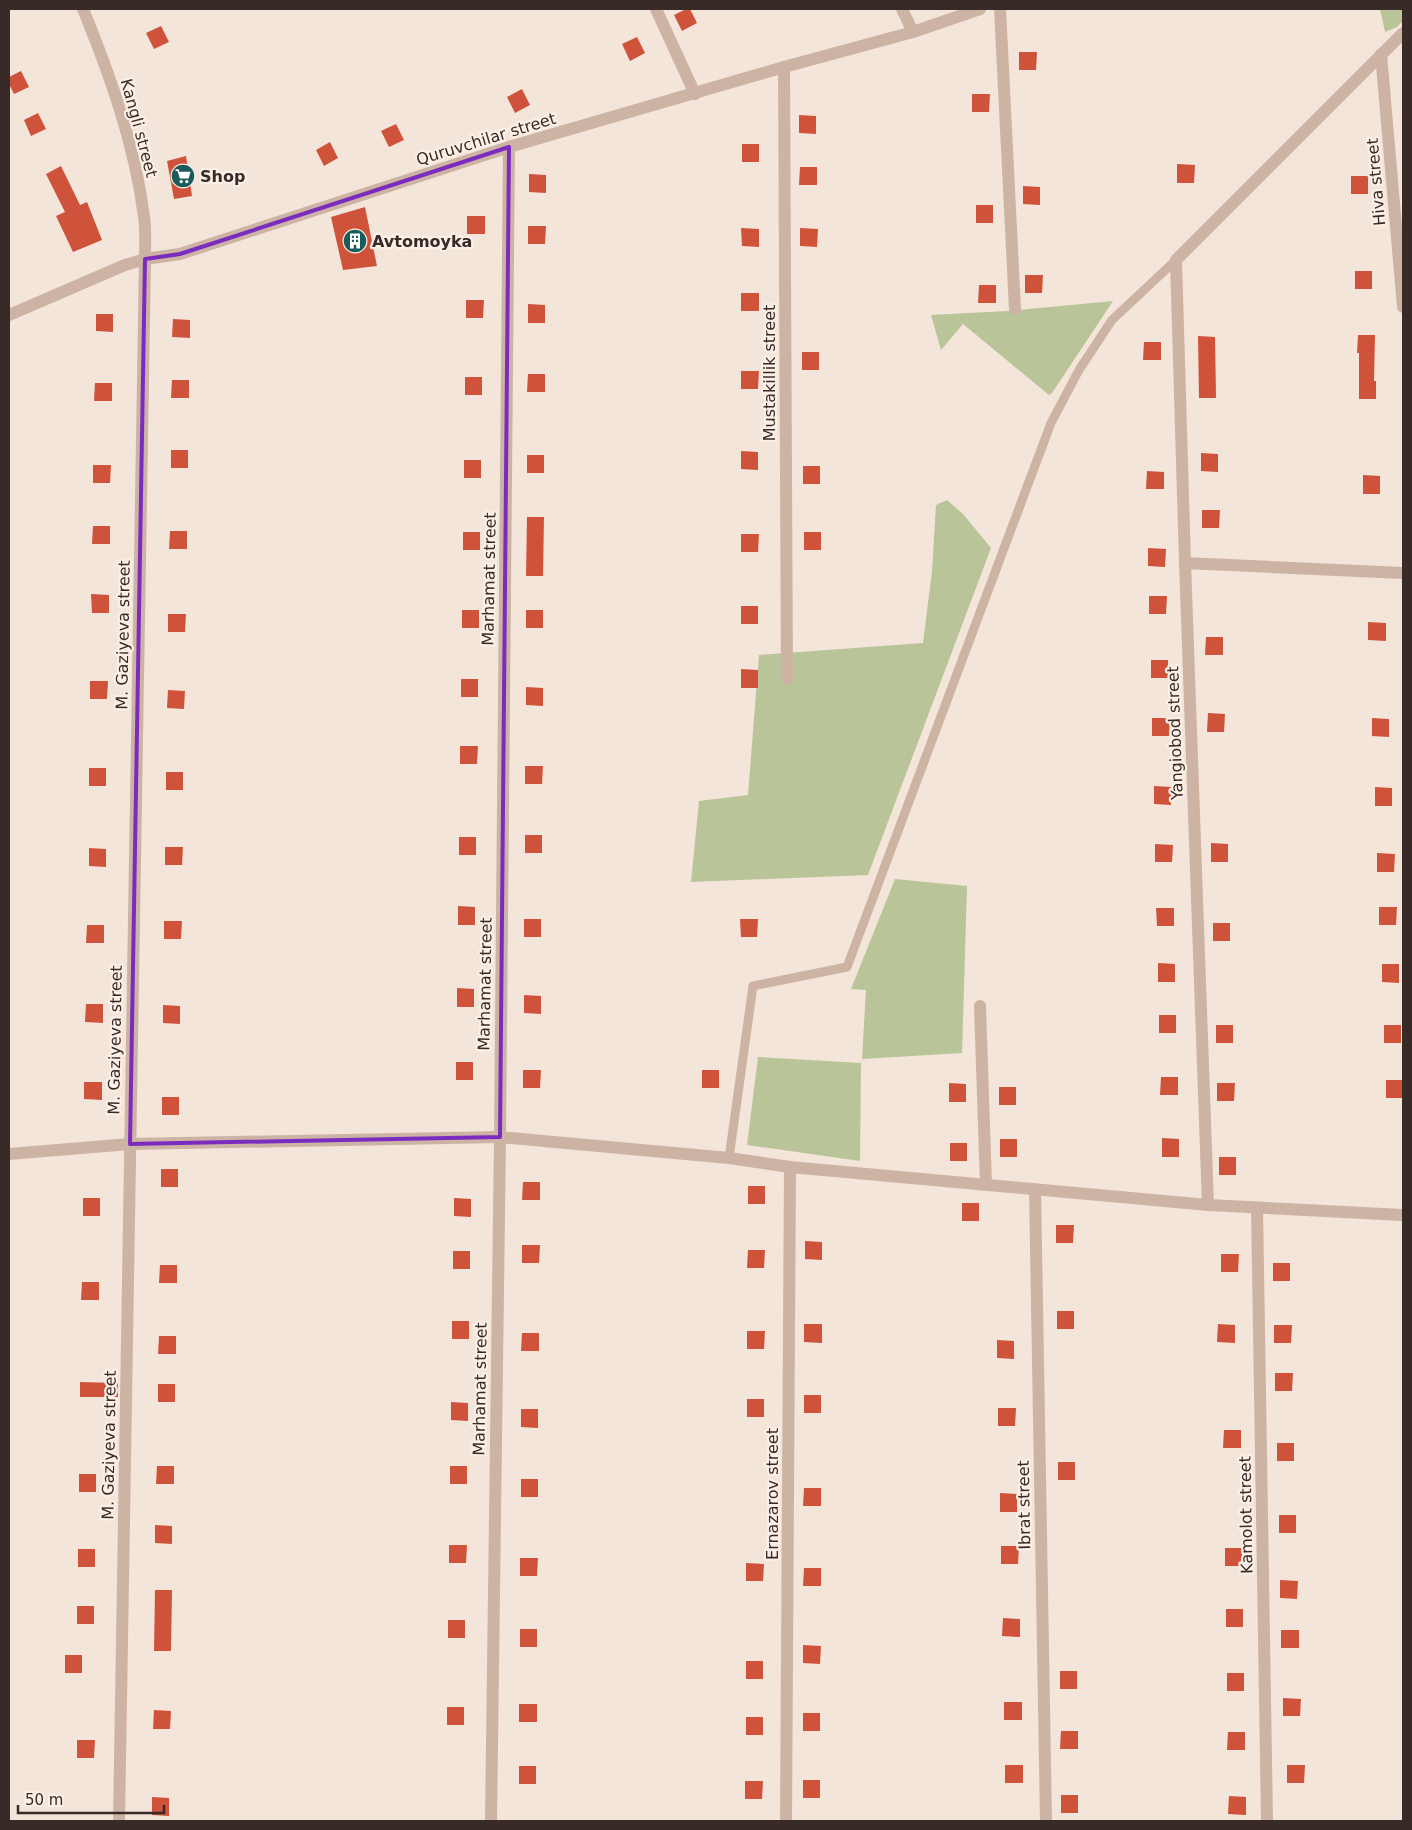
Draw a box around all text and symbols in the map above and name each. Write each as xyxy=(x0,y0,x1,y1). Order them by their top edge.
street label: Kangli street xyxy=(117,77,161,179)
street label: Quruvchilar street xyxy=(414,109,558,169)
street label: Hiva street xyxy=(1363,138,1389,226)
supermarket icon: Shop xyxy=(170,163,196,189)
place label: Shop xyxy=(200,167,245,186)
building icon: Avtomoyka xyxy=(342,228,368,254)
place label: Avtomoyka xyxy=(372,232,472,251)
street label: Mustakillik street xyxy=(760,305,779,441)
street label: Marhamat street xyxy=(478,512,500,646)
street label: M. Gaziyeva street xyxy=(112,560,134,710)
street label: Yangiobod street xyxy=(1163,666,1187,801)
street label: Marhamat street xyxy=(474,917,496,1051)
street label: M. Gaziyeva street xyxy=(104,965,126,1115)
street label: Marhamat street xyxy=(469,1322,491,1456)
street label: M. Gaziyeva street xyxy=(98,1370,120,1520)
street label: Ernazarov street xyxy=(763,1428,782,1560)
street label: Kamolot street xyxy=(1235,1456,1257,1574)
street label: Ibrat street xyxy=(1014,1460,1034,1550)
scale bar xyxy=(18,1782,164,1814)
text: 50 m xyxy=(25,1791,63,1809)

